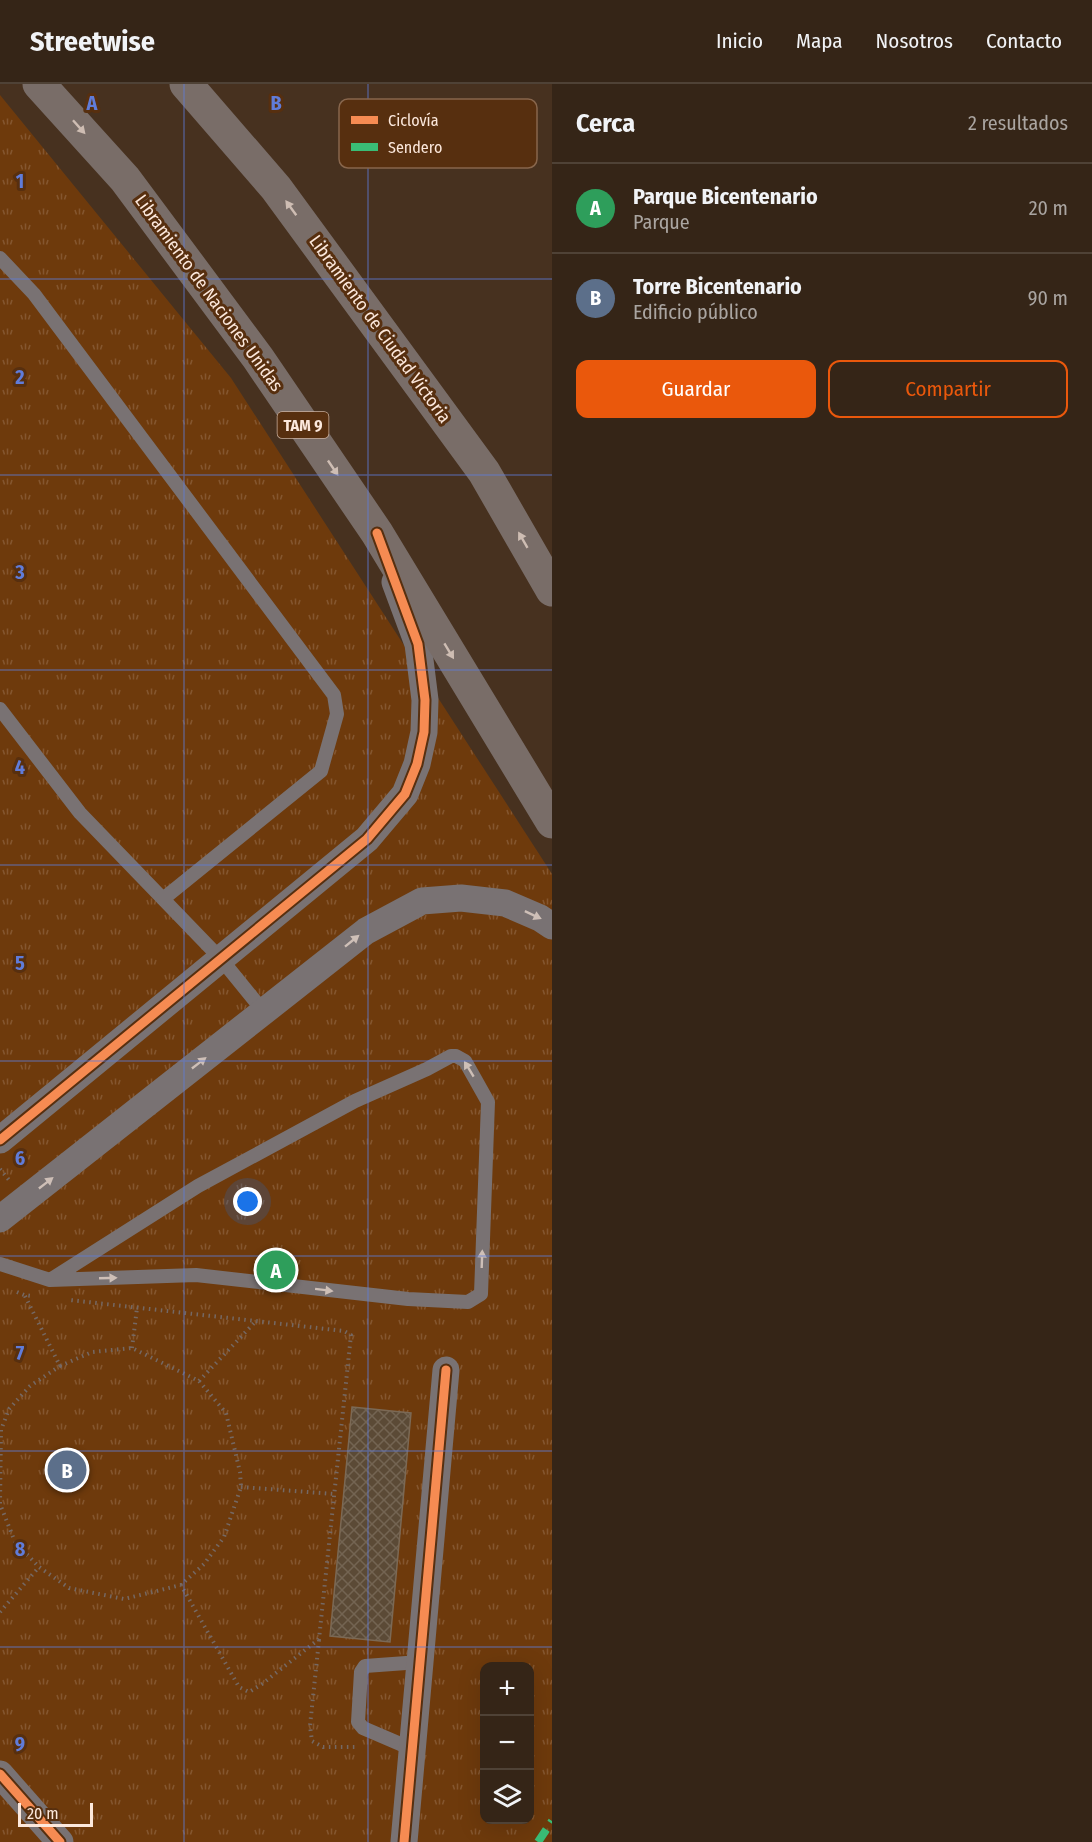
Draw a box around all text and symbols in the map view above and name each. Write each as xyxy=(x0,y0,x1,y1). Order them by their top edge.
text: Streetwise xyxy=(30,25,155,58)
text: Inicio xyxy=(716,28,763,54)
text: Mapa xyxy=(796,28,843,54)
text: Nosotros xyxy=(876,28,953,54)
text: Contacto xyxy=(986,28,1062,54)
text: A xyxy=(86,91,99,115)
text: B xyxy=(270,91,282,115)
legend xyxy=(339,99,537,168)
text: Cerca xyxy=(576,108,635,139)
text: Ciclovía xyxy=(388,111,439,130)
text: 2 resultados xyxy=(968,111,1068,135)
one-way arrow xyxy=(72,120,86,135)
text: Sendero xyxy=(388,138,442,157)
text: 1 xyxy=(16,169,24,193)
text: Parque Bicentenario xyxy=(633,183,818,210)
street label: Libramiento de Naciones Unidas xyxy=(130,190,288,396)
text: A xyxy=(590,196,601,220)
text: 20 m xyxy=(1029,196,1068,220)
one-way arrow xyxy=(285,201,297,217)
text: Parque xyxy=(633,210,690,234)
street label: Libramiento de Ciudad Victoria xyxy=(304,231,456,427)
text: Torre Bicentenario xyxy=(633,273,802,300)
text: B xyxy=(590,286,601,310)
text: 90 m xyxy=(1028,286,1068,310)
text: Edificio público xyxy=(633,300,758,324)
button: Guardar xyxy=(576,360,816,418)
button: Compartir xyxy=(828,360,1068,418)
text: 2 xyxy=(14,365,25,389)
road number: TAM 9 xyxy=(278,412,328,438)
one-way arrow xyxy=(327,460,339,476)
one-way arrow xyxy=(518,531,528,548)
text: 3 xyxy=(14,560,25,584)
one-way arrow xyxy=(444,643,455,659)
text: 4 xyxy=(15,755,25,779)
one-way arrow xyxy=(524,911,541,920)
one-way arrow xyxy=(344,935,360,948)
text: 5 xyxy=(15,951,25,975)
one-way arrow xyxy=(191,1056,207,1069)
one-way arrow xyxy=(464,1061,475,1077)
text: 6 xyxy=(15,1146,25,1170)
one-way arrow xyxy=(38,1177,54,1190)
your location xyxy=(233,1187,262,1216)
pin: A xyxy=(256,1248,296,1292)
one-way arrow xyxy=(478,1250,487,1269)
one-way arrow xyxy=(99,1274,118,1283)
one-way arrow xyxy=(314,1285,333,1294)
text: 7 xyxy=(16,1341,25,1365)
pin: B xyxy=(48,1448,86,1492)
text: 8 xyxy=(15,1537,26,1561)
map controls xyxy=(480,1662,534,1824)
button: + xyxy=(480,1662,534,1716)
button: − xyxy=(480,1716,534,1770)
text: 9 xyxy=(15,1732,25,1756)
button: layers xyxy=(480,1770,534,1824)
scale bar xyxy=(18,1800,93,1828)
text: 20 m xyxy=(27,1804,58,1823)

